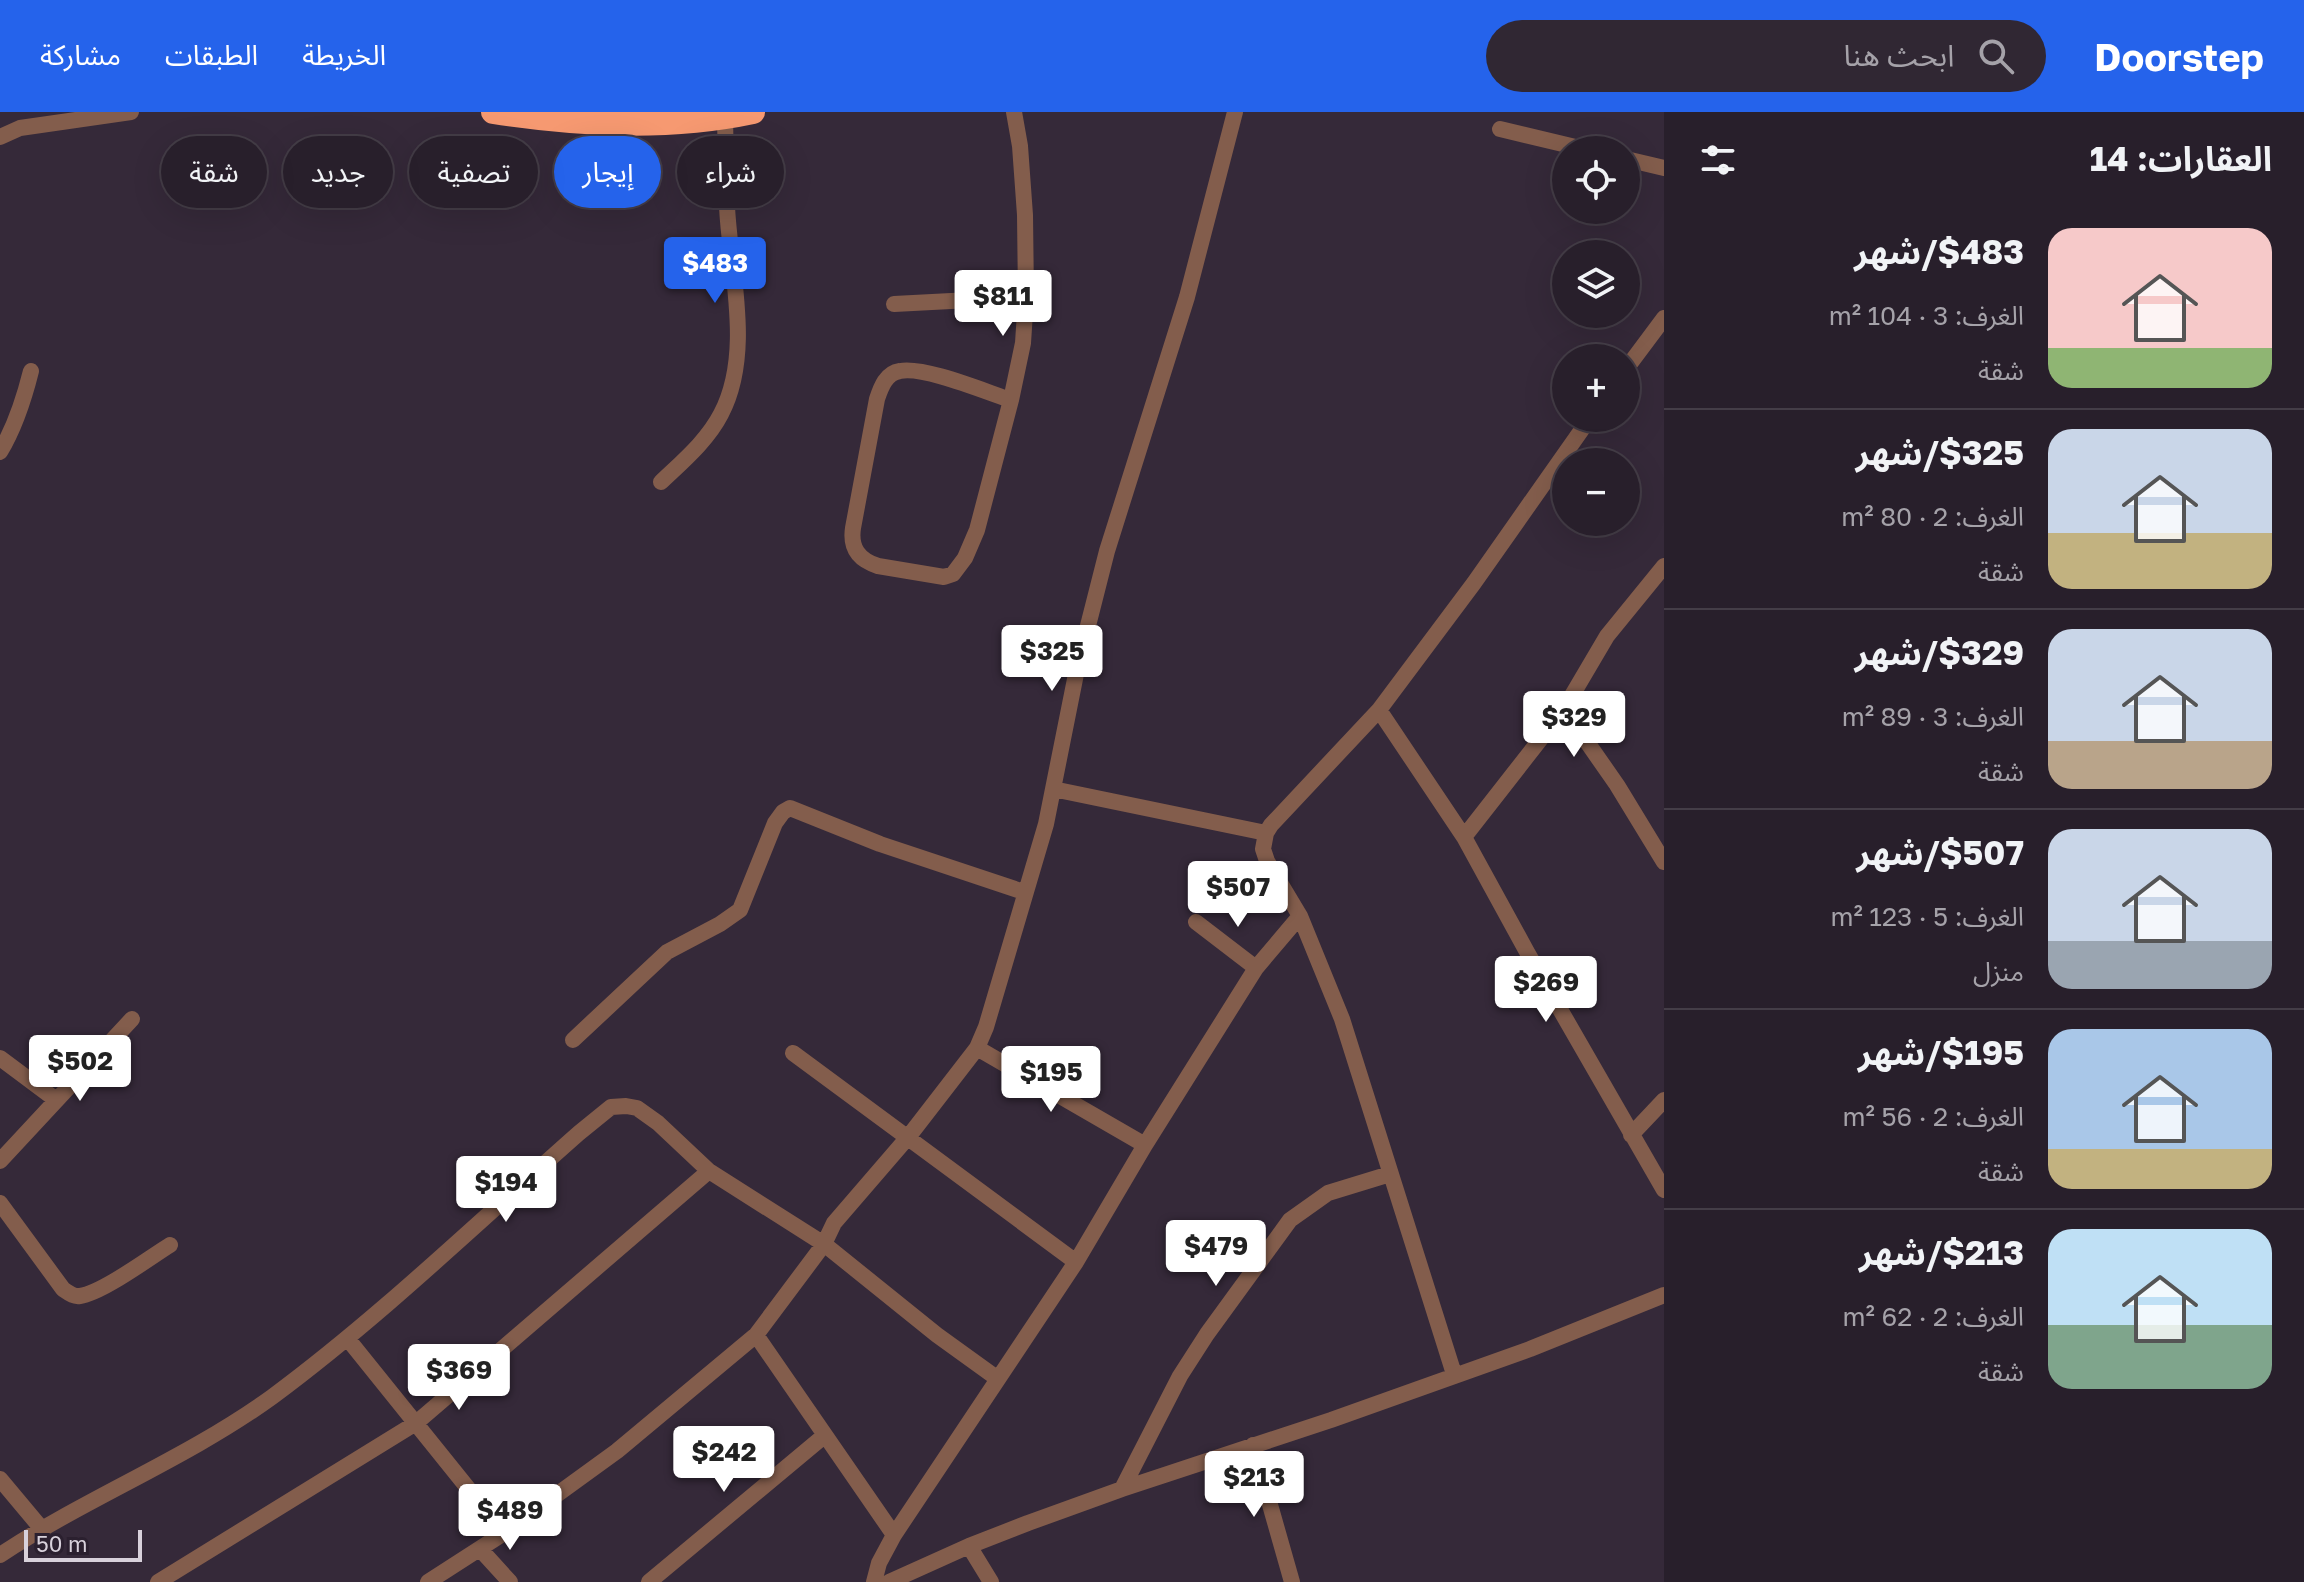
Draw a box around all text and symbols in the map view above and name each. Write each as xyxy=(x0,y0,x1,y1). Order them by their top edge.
search box xyxy=(1486,20,2046,92)
icon: search xyxy=(1974,34,2018,78)
text: Doorstep xyxy=(2094,34,2264,79)
text: ابحث هنا xyxy=(1843,37,1954,73)
text: مشاركة xyxy=(40,38,121,71)
text: الطبقات xyxy=(165,38,258,71)
text: الخريطة xyxy=(302,38,386,71)
chip: شقة xyxy=(161,136,267,208)
chip: جديد xyxy=(283,136,393,208)
chip: تصفية xyxy=(409,136,538,208)
chip: إيجار xyxy=(554,136,661,208)
chip: شراء xyxy=(677,136,784,208)
map controls xyxy=(1552,136,1640,536)
button: locate xyxy=(1552,136,1640,224)
icon: filters xyxy=(1696,138,1740,182)
text: العقارات: 14 xyxy=(2090,138,2272,178)
text: $483/شهر xyxy=(1854,231,2024,271)
pin: $483 xyxy=(668,237,762,305)
button: layers xyxy=(1552,240,1640,328)
text: $483 xyxy=(682,247,748,278)
icon: home xyxy=(2112,260,2208,356)
pin: $811 xyxy=(956,270,1050,338)
text: $811 xyxy=(973,280,1033,311)
text: الغرف: 3 · 104 m² xyxy=(1829,300,2024,331)
button: + xyxy=(1552,344,1640,432)
text: شقة xyxy=(1978,355,2024,386)
text: $325/شهر xyxy=(1856,432,2024,472)
button: − xyxy=(1552,448,1640,536)
icon: home xyxy=(2112,461,2208,557)
text: الغرف: 2 · 80 m² xyxy=(1841,501,2024,532)
text: شقة xyxy=(1978,556,2024,587)
pin: $325 xyxy=(1005,625,1099,693)
text: $329/شهر xyxy=(1855,632,2024,672)
text: $325 xyxy=(1019,635,1085,666)
icon: home xyxy=(2112,661,2208,757)
pin: $329 xyxy=(1527,691,1621,759)
text: $329 xyxy=(1541,701,1607,732)
text: الغرف: 3 · 89 m² xyxy=(1842,701,2024,732)
text: شقة xyxy=(1978,756,2024,787)
text: $507/شهر xyxy=(1857,832,2024,872)
pin: $507 xyxy=(1191,861,1285,929)
icon: home xyxy=(2112,861,2208,957)
text: $507 xyxy=(1206,871,1270,902)
text: الغرف: 5 · 123 m² xyxy=(1830,901,2024,932)
pin: $269 xyxy=(1499,956,1593,1024)
text: منزل xyxy=(1973,956,2024,987)
text: $269 xyxy=(1513,966,1579,997)
text: $195/شهر xyxy=(1858,1032,2024,1072)
pin: $502 xyxy=(33,1035,127,1103)
text: $502 xyxy=(47,1045,113,1076)
pin: $195 xyxy=(1004,1046,1098,1114)
text: $195 xyxy=(1019,1056,1083,1087)
icon: home xyxy=(2112,1061,2208,1157)
text: الغرف: 2 · 56 m² xyxy=(1843,1101,2024,1132)
pin: $194 xyxy=(459,1156,553,1224)
text: شقة xyxy=(1978,1156,2024,1187)
text: $194 xyxy=(474,1166,538,1197)
pin: $479 xyxy=(1169,1220,1263,1288)
text: $479 xyxy=(1184,1230,1248,1261)
text: $213/شهر xyxy=(1859,1232,2024,1272)
icon: home xyxy=(2112,1261,2208,1357)
text: الغرف: 2 · 62 m² xyxy=(1843,1301,2024,1332)
pin: $369 xyxy=(412,1344,506,1412)
text: $369 xyxy=(426,1354,492,1385)
text: شقة xyxy=(1978,1356,2024,1387)
pin: $242 xyxy=(677,1426,771,1494)
text: $242 xyxy=(691,1436,757,1467)
pin: $213 xyxy=(1207,1451,1301,1519)
text: $213 xyxy=(1223,1461,1285,1492)
pin: $489 xyxy=(463,1484,557,1552)
text: $489 xyxy=(477,1494,543,1525)
scale bar xyxy=(24,1526,142,1562)
text: 50 m xyxy=(36,1530,87,1557)

